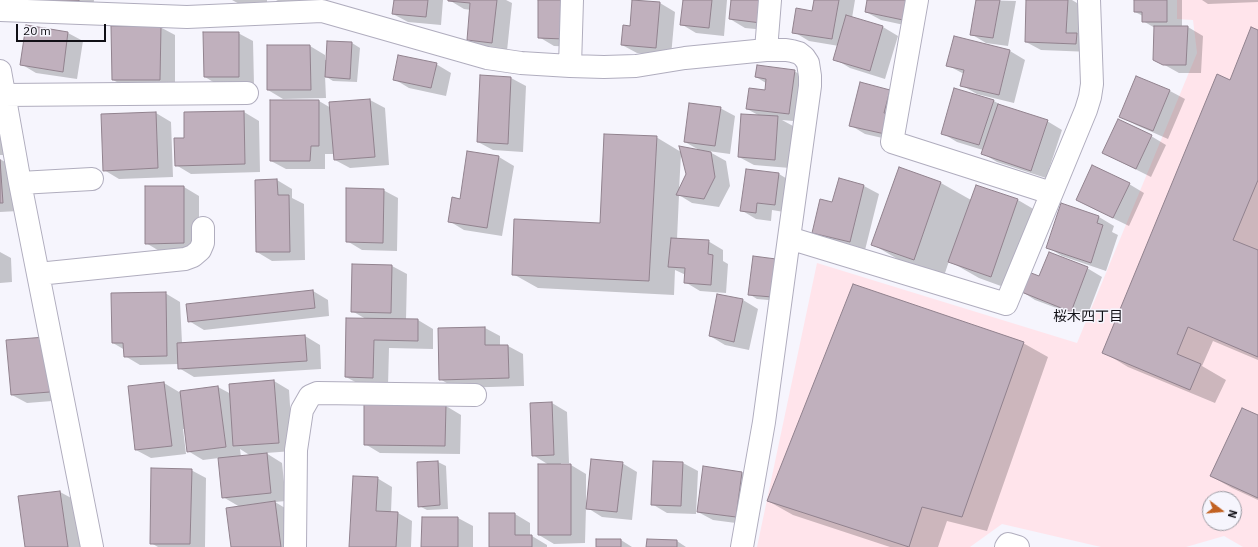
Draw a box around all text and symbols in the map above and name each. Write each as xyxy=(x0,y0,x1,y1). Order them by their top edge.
scale bar xyxy=(18,16,108,42)
text: 20 m xyxy=(23,23,51,38)
district label: 桜木四丁目 xyxy=(1053,309,1123,325)
north arrow xyxy=(1202,491,1242,531)
text: N xyxy=(1225,508,1240,520)

